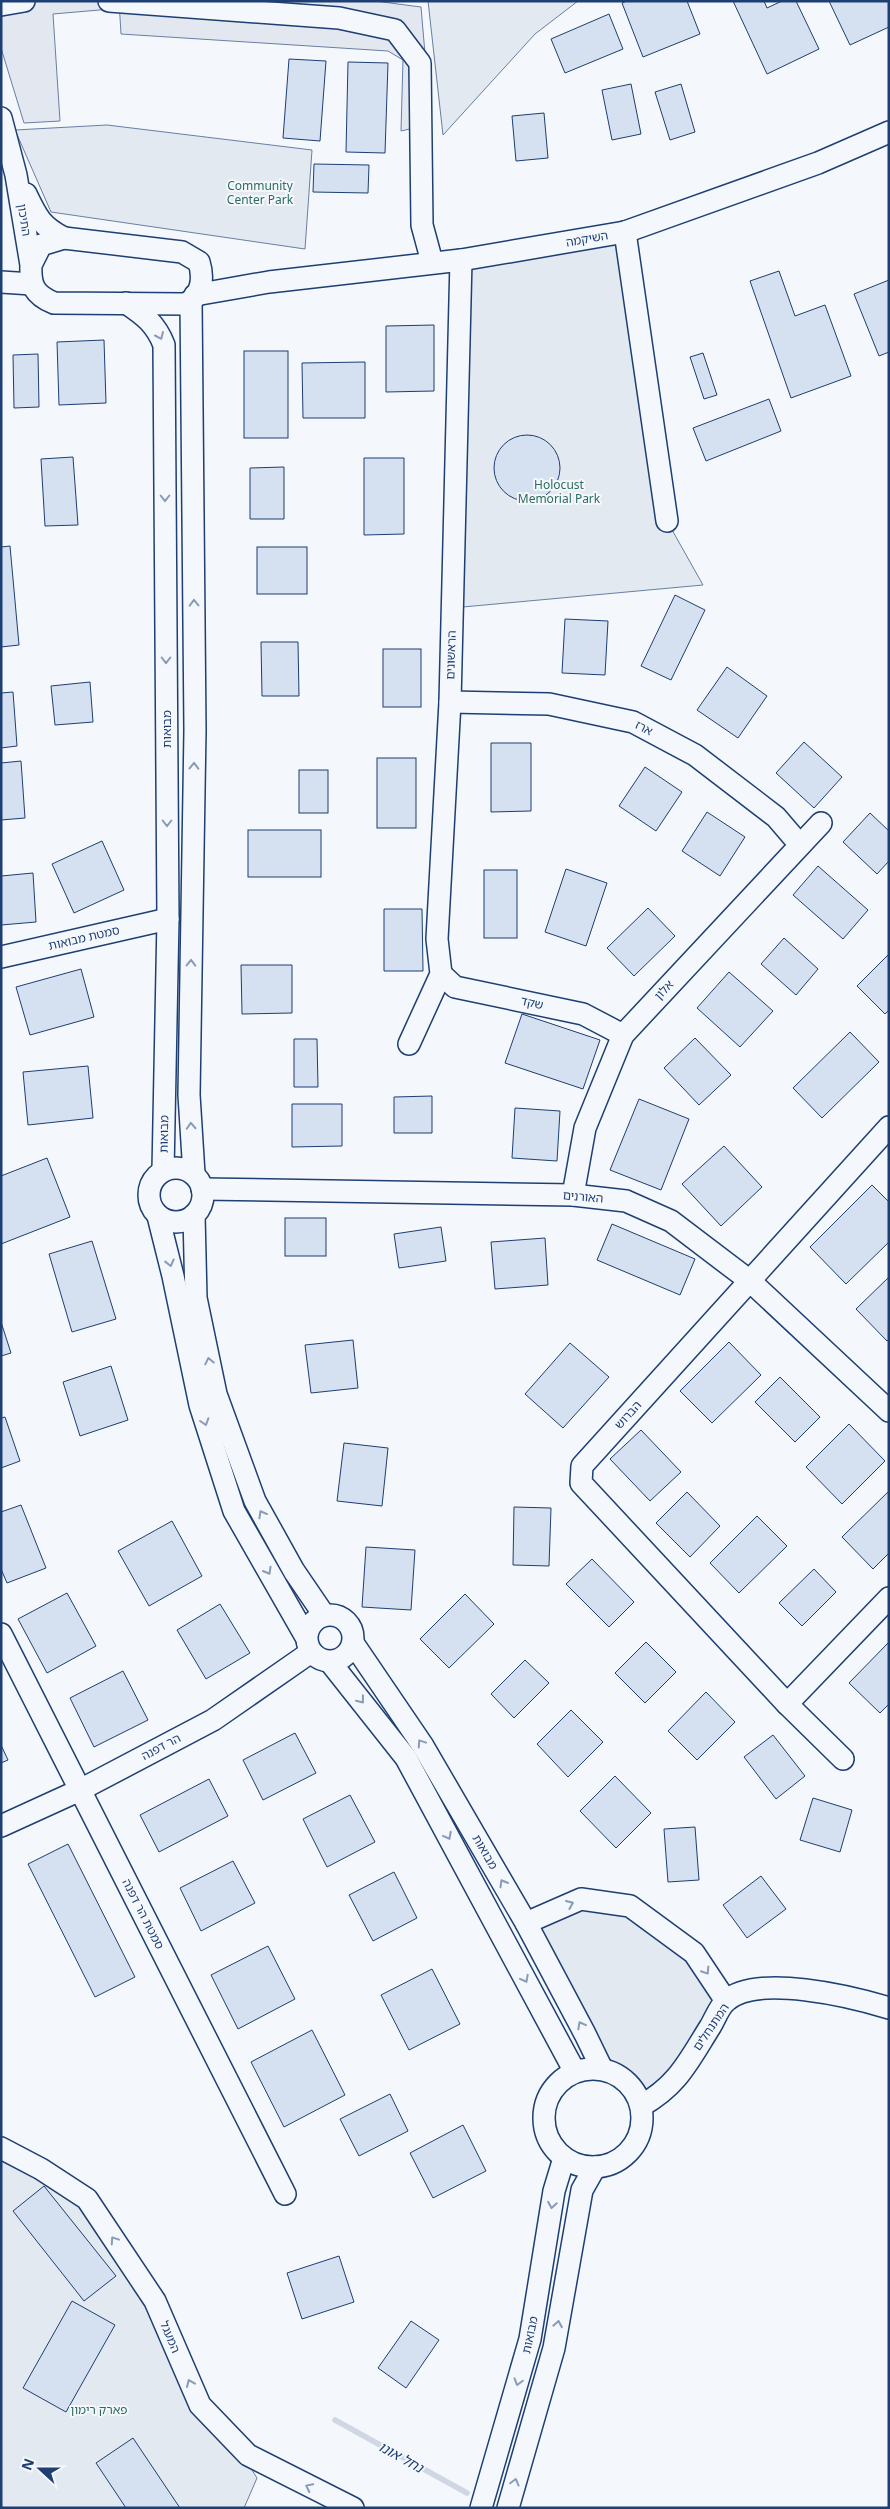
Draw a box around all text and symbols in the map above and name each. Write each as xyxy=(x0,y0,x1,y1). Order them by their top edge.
park label: Community Center Park xyxy=(227,177,294,208)
street label: התיכון xyxy=(14,202,35,237)
street label: השיקמה xyxy=(564,226,609,251)
one-way arrow xyxy=(154,331,165,340)
park label: Holocust Memorial Park xyxy=(518,476,601,507)
one-way arrow xyxy=(160,494,170,502)
one-way arrow xyxy=(189,599,199,607)
street label: הראשונים xyxy=(441,630,460,680)
one-way arrow xyxy=(161,657,171,665)
street label: מבואות xyxy=(158,710,175,748)
street label: ארז xyxy=(632,716,656,739)
one-way arrow xyxy=(189,762,199,770)
one-way arrow xyxy=(162,820,172,827)
street label: סמטת מבואות xyxy=(47,921,121,954)
one-way arrow xyxy=(186,959,196,967)
street label: אלון xyxy=(650,976,677,1003)
street label: שקד xyxy=(519,992,545,1013)
street label: מבואות xyxy=(155,1115,172,1153)
one-way arrow xyxy=(185,1122,196,1130)
street label: האורנים xyxy=(562,1186,604,1207)
one-way arrow xyxy=(164,1259,174,1267)
one-way arrow xyxy=(204,1356,215,1365)
street label: הברוש xyxy=(610,1397,645,1433)
one-way arrow xyxy=(199,1417,209,1425)
one-way arrow xyxy=(258,1510,268,1519)
one-way arrow xyxy=(261,1565,271,1574)
one-way arrow xyxy=(355,1694,363,1703)
street label: הר דפנה xyxy=(138,1729,183,1764)
one-way arrow xyxy=(418,1739,427,1748)
one-way arrow xyxy=(442,1831,452,1840)
street label: מבואות xyxy=(469,1831,502,1872)
street label: סמטת הר דפנה xyxy=(118,1876,169,1952)
one-way arrow xyxy=(499,1879,509,1888)
one-way arrow xyxy=(565,1899,574,1910)
one-way arrow xyxy=(700,1966,710,1975)
one-way arrow xyxy=(519,1974,529,1983)
street label: המתנחלים xyxy=(688,2000,733,2054)
one-way arrow xyxy=(577,2022,587,2031)
one-way arrow xyxy=(548,2201,558,2210)
one-way arrow xyxy=(111,2236,120,2245)
street label: מבואות xyxy=(517,2315,542,2355)
street label: המעגל xyxy=(156,2318,185,2355)
one-way arrow xyxy=(552,2320,563,2329)
one-way arrow xyxy=(513,2377,523,2385)
one-way arrow xyxy=(186,2379,197,2388)
park label: פארק רימון xyxy=(71,2401,127,2418)
water label: נחל אונו xyxy=(376,2437,428,2477)
north arrow xyxy=(15,2444,65,2494)
text: N xyxy=(16,2455,38,2473)
one-way arrow xyxy=(509,2477,520,2486)
one-way arrow xyxy=(305,2482,314,2493)

